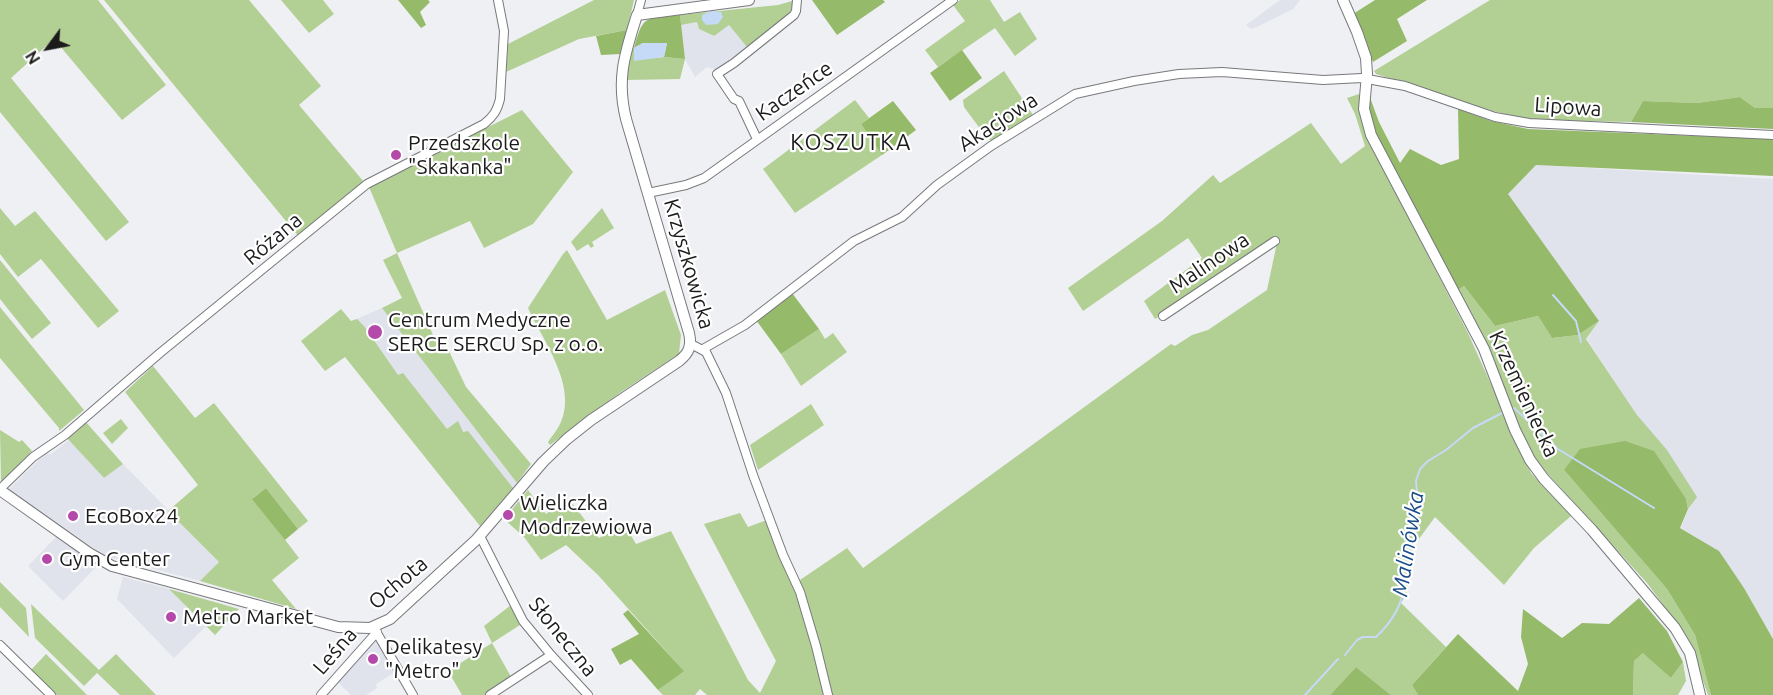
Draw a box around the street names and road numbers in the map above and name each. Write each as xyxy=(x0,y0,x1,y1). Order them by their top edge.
street label: Kaczeńce xyxy=(751,56,837,126)
street label: Akacjowa xyxy=(954,87,1042,157)
street label: Lipowa xyxy=(1533,92,1603,122)
street label: Krzyszkowicka xyxy=(658,196,720,332)
street label: Różana xyxy=(239,207,307,271)
street label: Malinowa xyxy=(1164,227,1254,299)
street label: Krzemieniecka xyxy=(1484,327,1564,461)
street label: Ochota xyxy=(363,551,433,615)
street label: Słoneczna xyxy=(523,592,603,682)
street label: Leśna xyxy=(308,622,362,680)

